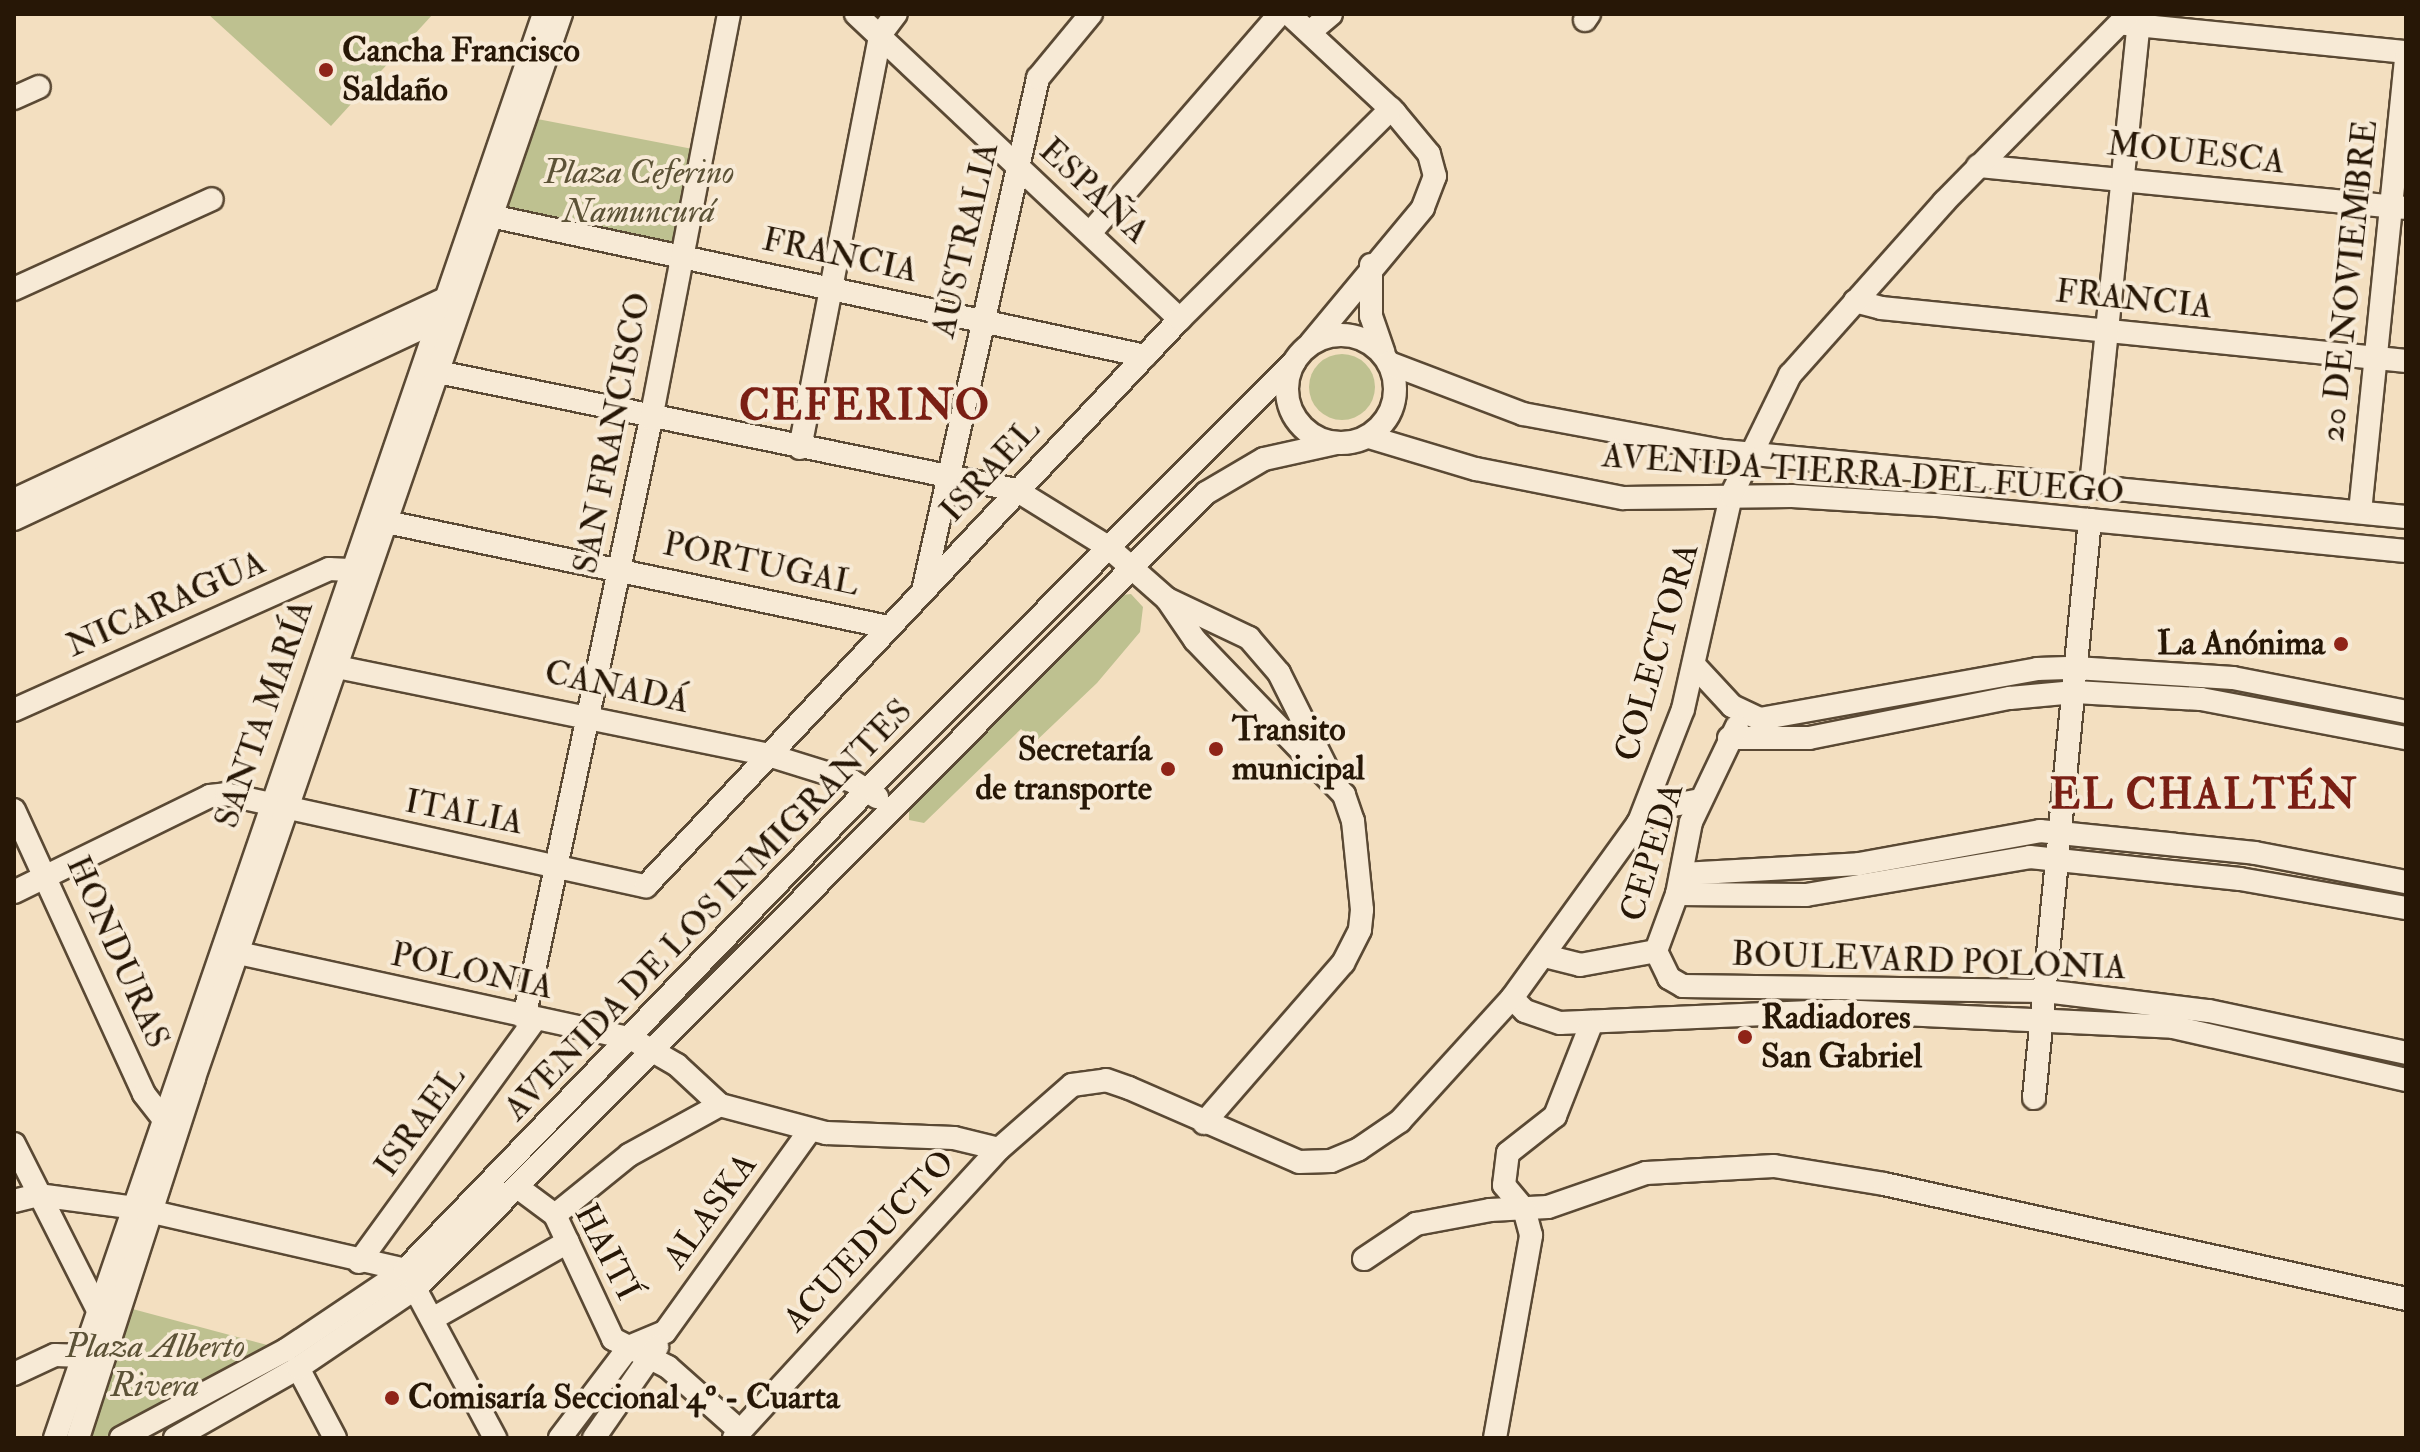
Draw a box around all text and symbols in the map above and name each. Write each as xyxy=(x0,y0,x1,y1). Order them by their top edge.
place label: Cancha Francisco Saldaño xyxy=(342,30,580,110)
marker: Cancha Francisco Saldaño xyxy=(317,61,335,79)
street label: 20 DE NOVIEMBRE xyxy=(2312,118,2386,444)
street label: MOUESCA xyxy=(2105,123,2287,183)
street label: ESPAÑA xyxy=(1031,130,1157,252)
street label: AUSTRALIA xyxy=(923,138,1007,342)
park label: Plaza Ceferino Namuncurá xyxy=(544,152,734,232)
street label: FRANCIA xyxy=(759,219,921,291)
street label: FRANCIA xyxy=(2054,270,2214,328)
street label: SAN FRANCISCO xyxy=(565,289,659,577)
district label: CEFERINO xyxy=(739,381,991,431)
street label: ISRAEL xyxy=(932,409,1048,531)
street label: AVENIDA TIERRA DEL FUEGO xyxy=(1601,435,2125,513)
street label: PORTUGAL xyxy=(659,523,863,605)
street label: COLECTORA xyxy=(1606,538,1708,766)
street label: NICARAGUA xyxy=(60,542,272,666)
street label: SANTA MARÍA xyxy=(206,595,322,833)
place label: La Anónima xyxy=(2157,624,2325,664)
marker: La Anónima xyxy=(2332,635,2350,653)
street label: CANADÁ xyxy=(541,652,693,722)
street label: AVENIDA DE LOS INMIGRANTES xyxy=(495,691,921,1129)
place label: Transito municipal xyxy=(1232,709,1365,788)
place label: Secretaría de transporte xyxy=(976,729,1152,808)
marker: Transito municipal xyxy=(1207,740,1225,758)
marker: Secretaría de transporte xyxy=(1159,760,1177,778)
district label: EL CHALTÉN xyxy=(2050,770,2358,820)
street label: CEPEDA xyxy=(1612,778,1692,926)
street label: ITALIA xyxy=(401,781,527,843)
street label: HONDURAS xyxy=(57,850,179,1054)
street label: POLONIA xyxy=(387,934,557,1008)
street label: BOULEVARD POLONIA xyxy=(1731,934,2127,988)
place label: Radiadores San Gabriel xyxy=(1761,997,1922,1076)
marker: Radiadores San Gabriel xyxy=(1736,1028,1754,1046)
street label: ISRAEL xyxy=(366,1057,474,1185)
street label: ACUEDUCTO xyxy=(775,1142,963,1340)
street label: ALASKA xyxy=(654,1145,766,1277)
street label: HAITÍ xyxy=(566,1197,648,1307)
park label: Plaza Alberto Rivera xyxy=(65,1326,245,1406)
place label: Comisaría Seccional 4º - Cuarta xyxy=(408,1378,840,1418)
marker: Comisaría Seccional 4º - Cuarta xyxy=(383,1389,401,1407)

